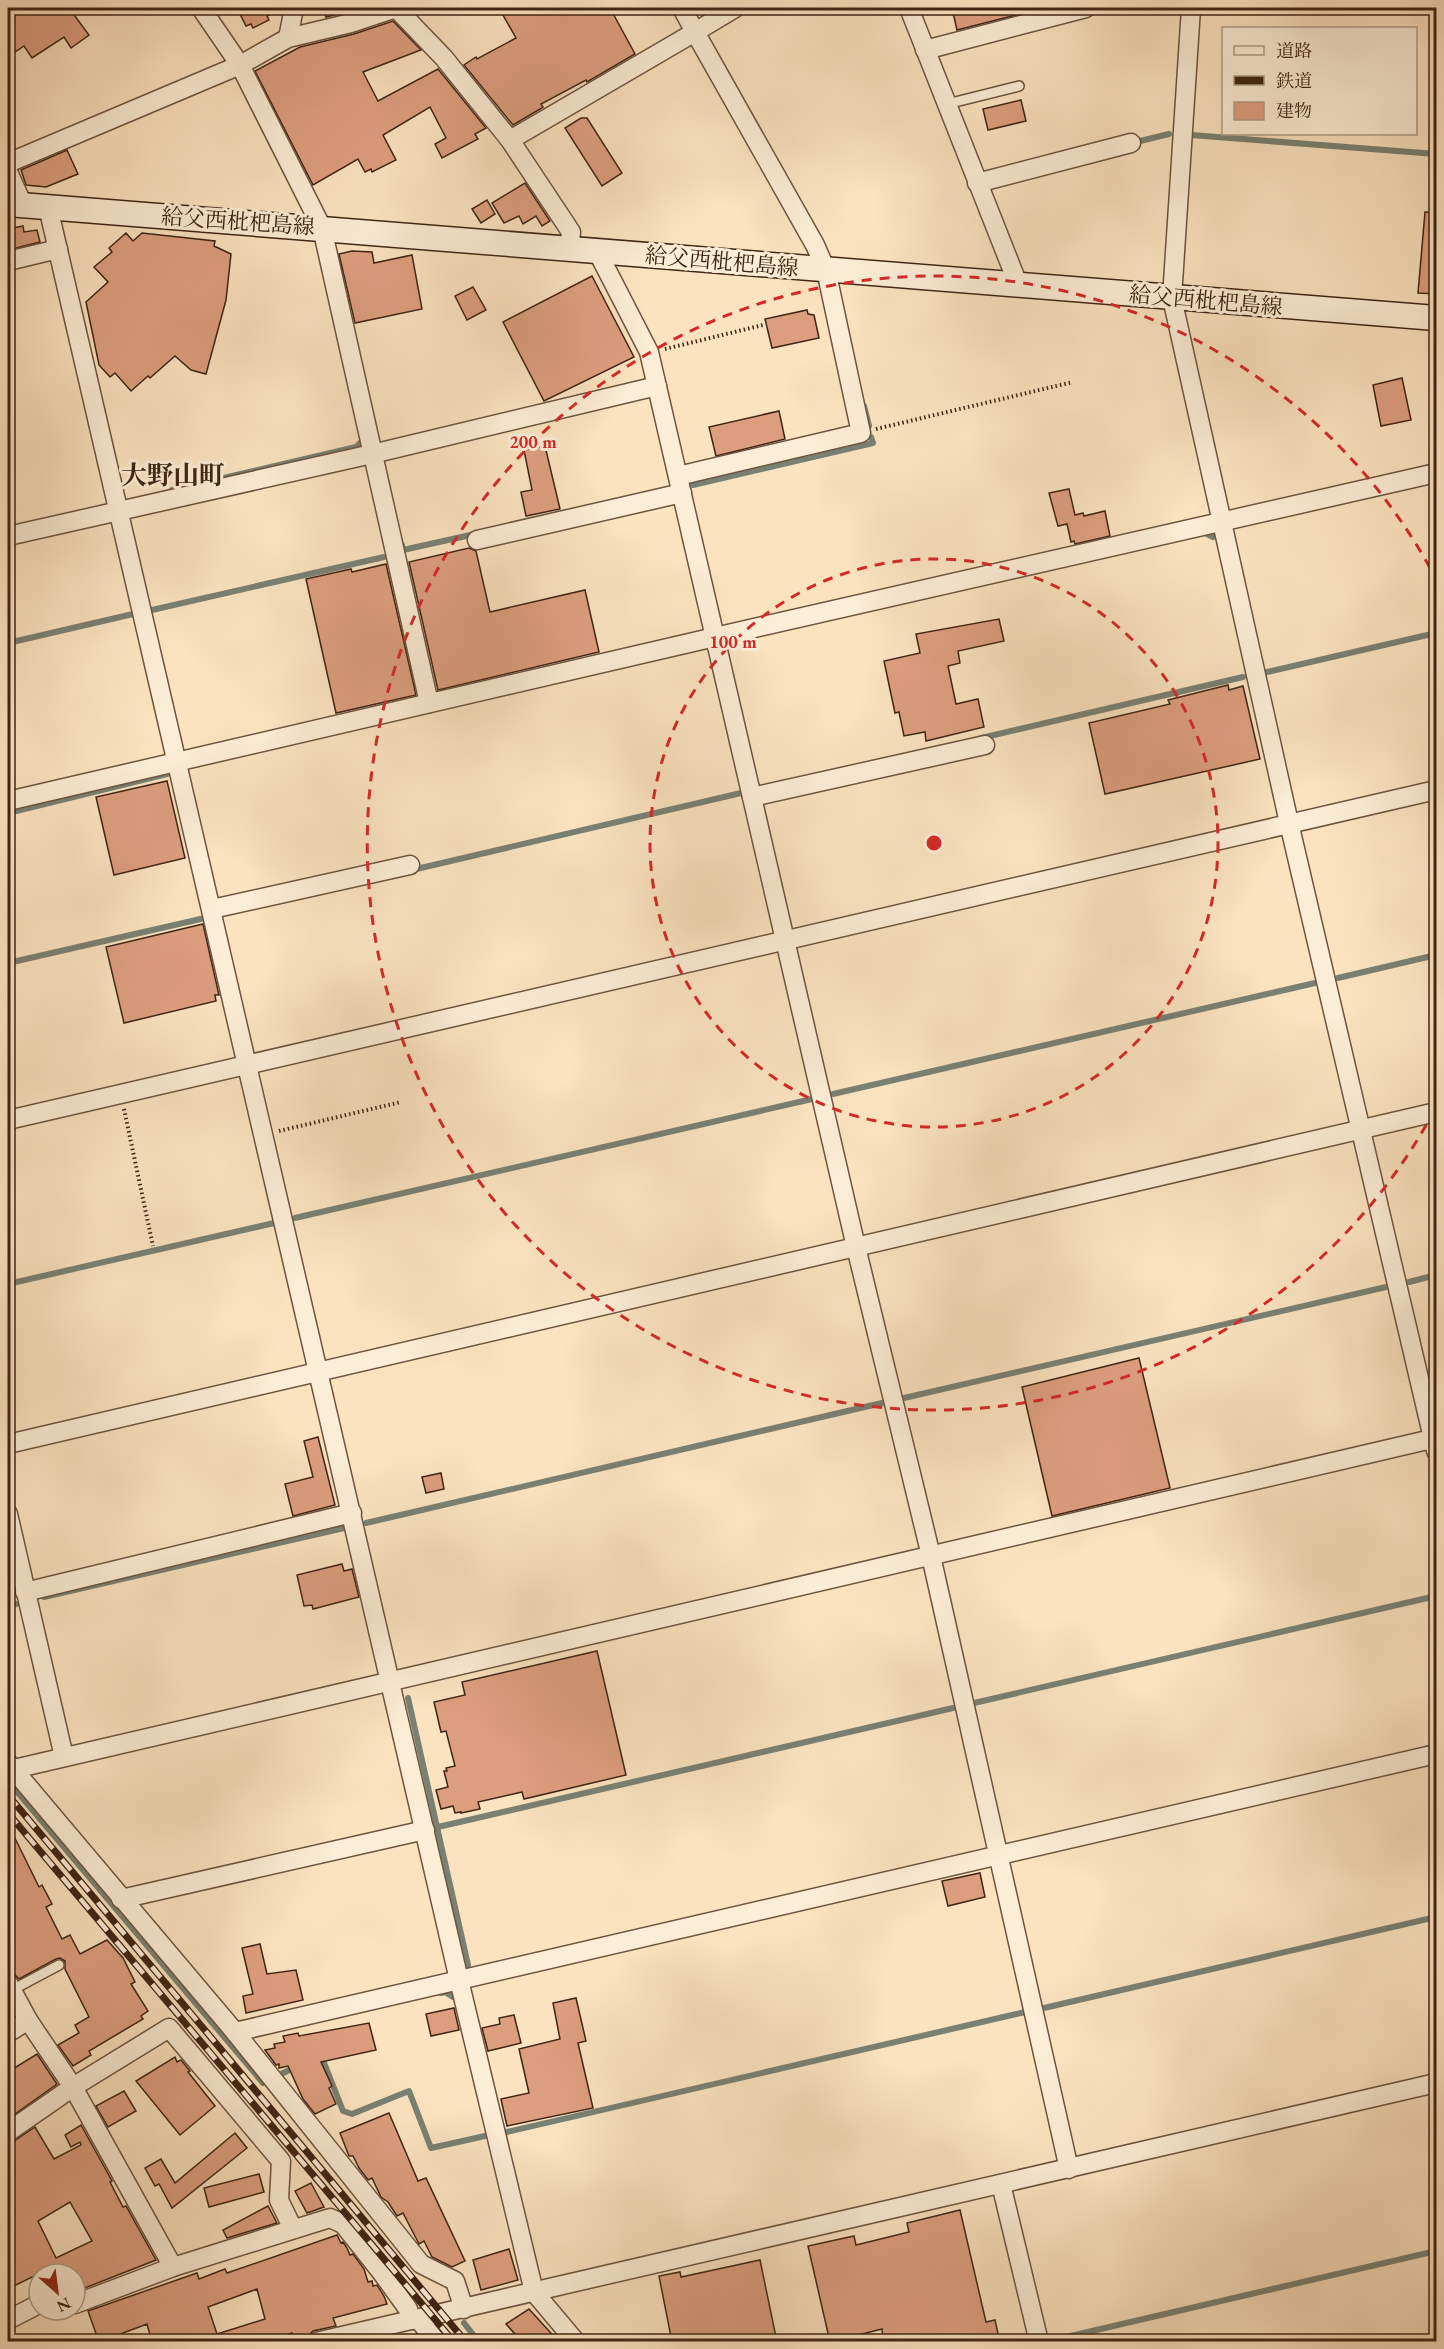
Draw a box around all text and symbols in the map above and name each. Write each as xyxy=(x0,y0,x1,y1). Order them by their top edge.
legend xyxy=(1222,27,1417,135)
text: 道路 xyxy=(1276,39,1312,62)
text: 鉄道 xyxy=(1276,69,1312,92)
text: 建物 xyxy=(1276,99,1312,122)
street label: 給父西枇杷島線 xyxy=(160,202,316,241)
street label: 給父西枇杷島線 xyxy=(644,240,800,283)
street label: 給父西枇杷島線 xyxy=(1128,279,1284,322)
text: 200 m xyxy=(509,430,557,453)
district label: 大野山町 xyxy=(121,458,225,492)
text: 100 m xyxy=(709,630,757,653)
centre of rings xyxy=(924,833,944,853)
north arrow xyxy=(27,2262,87,2322)
text: N xyxy=(53,2292,74,2317)

